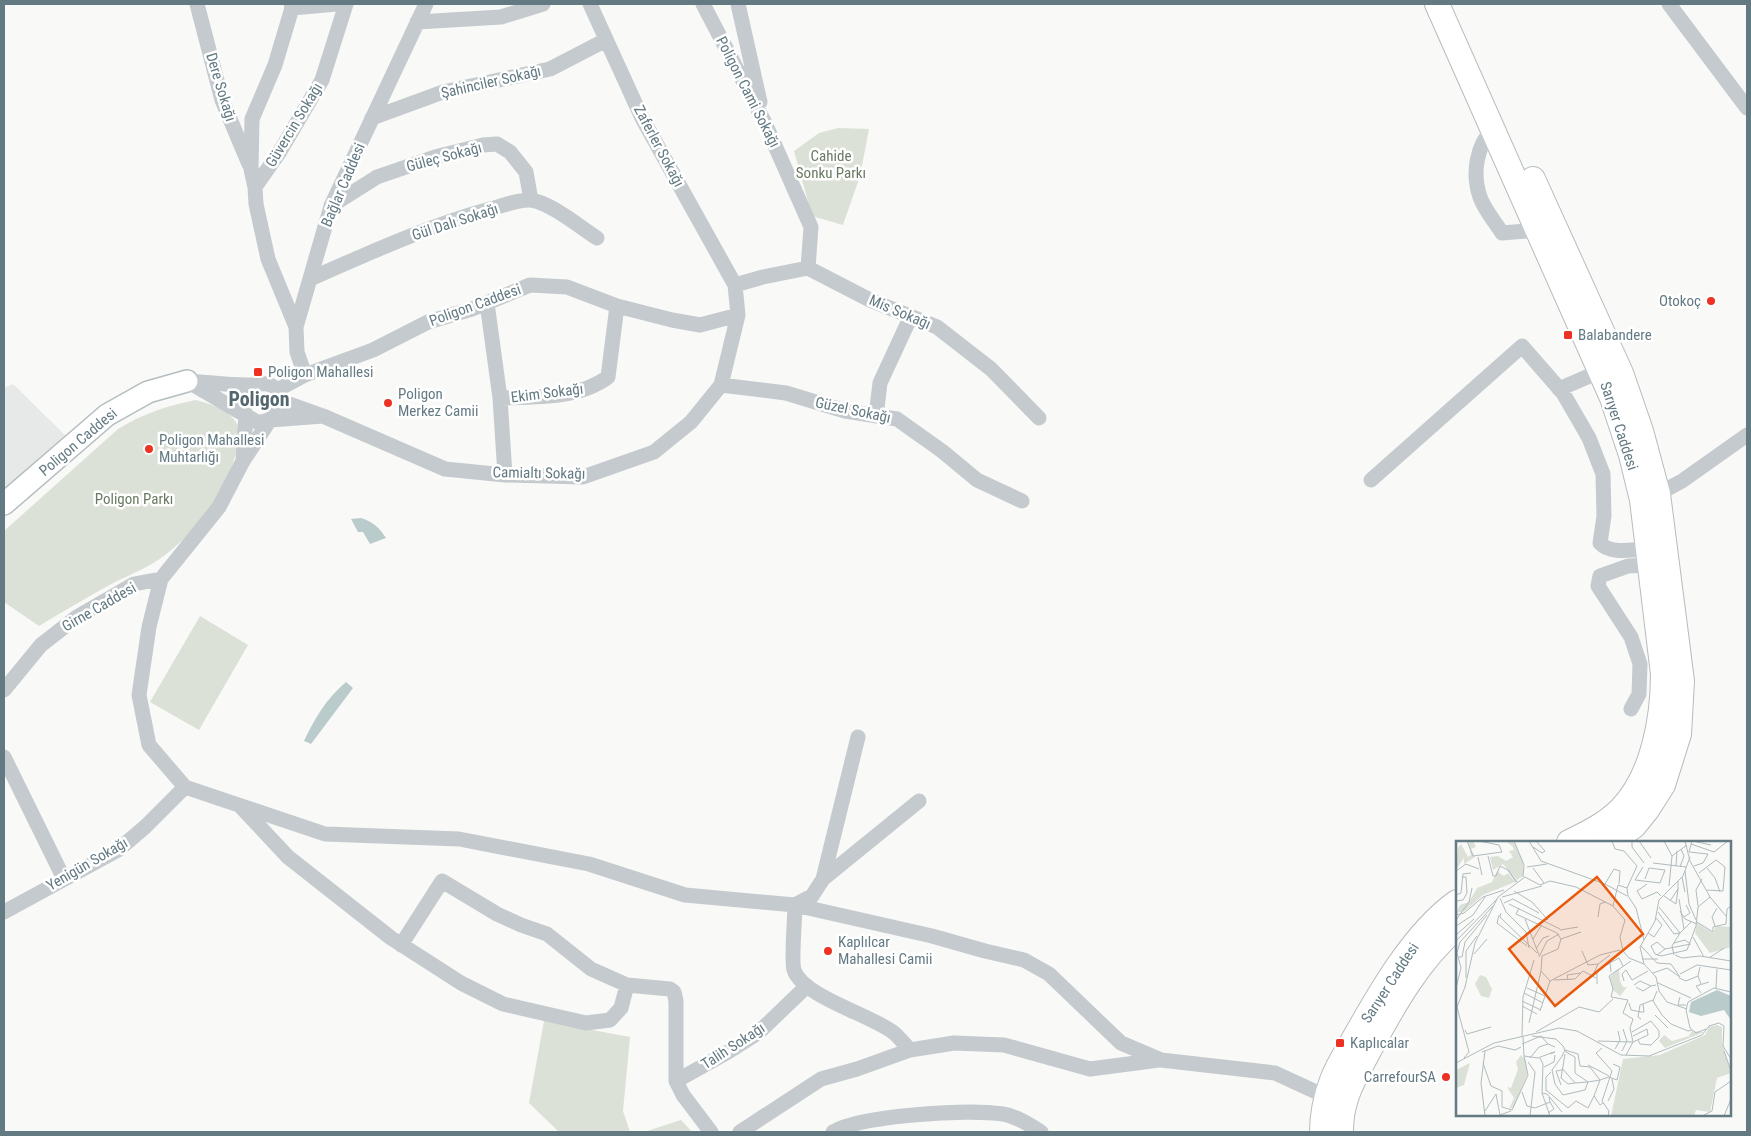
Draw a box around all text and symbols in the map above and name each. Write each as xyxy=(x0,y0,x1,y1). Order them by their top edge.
street label: Poligon Cami Sokağı xyxy=(712,33,784,151)
street label: Dere Sokağı xyxy=(202,51,240,123)
street label: Şahinciler Sokağı xyxy=(439,62,543,102)
street label: Güvercin Sokağı xyxy=(262,80,326,170)
street label: Zaferler Sokağı xyxy=(630,102,688,190)
street label: Güleç Sokağı xyxy=(404,138,484,176)
street label: Bağlar Caddesi xyxy=(317,140,369,230)
park label: Cahide Sonku Parkı xyxy=(796,147,866,182)
street label: Gül Dalı Sokağı xyxy=(410,200,500,244)
street label: Poligon Caddesi xyxy=(427,280,523,330)
street label: Mis Sokağı xyxy=(866,291,934,333)
place label: Otokoç xyxy=(1659,292,1701,310)
marker: Otokoç xyxy=(1705,295,1717,307)
place label: Balabandere xyxy=(1578,326,1652,344)
marker: Balabandere xyxy=(1562,329,1574,341)
place label: Poligon Mahallesi xyxy=(268,363,373,381)
marker: Poligon Mahallesi xyxy=(252,366,264,378)
street label: Sarıyer Caddesi xyxy=(1596,379,1642,473)
street label: Ekim Sokağı xyxy=(510,380,584,406)
place label: Poligon Merkez Camii xyxy=(398,385,478,420)
district label: Poligon xyxy=(228,387,290,411)
street label: Güzel Sokağı xyxy=(814,393,892,427)
marker: Poligon Merkez Camii xyxy=(382,397,394,409)
street label: Poligon Caddesi xyxy=(35,404,121,480)
place label: Poligon Mahallesi Muhtarlığı xyxy=(159,431,264,466)
marker: Poligon Mahallesi Muhtarlığı xyxy=(143,443,155,455)
street label: Camialtı Sokağı xyxy=(493,463,585,483)
park label: Poligon Parkı xyxy=(95,490,173,508)
street label: Girne Caddesi xyxy=(59,579,139,635)
street label: Yenigün Sokağı xyxy=(43,834,131,894)
inset map xyxy=(1456,841,1731,1116)
place label: Kaplılcar Mahallesi Camii xyxy=(838,933,932,968)
street label: Sarıyer Caddesi xyxy=(1357,939,1423,1027)
marker: Kaplılcar Mahallesi Camii xyxy=(822,945,834,957)
street label: Talih Sokağı xyxy=(698,1019,768,1073)
place label: Kaplıcalar xyxy=(1350,1034,1409,1052)
marker: Kaplıcalar xyxy=(1334,1037,1346,1049)
place label: CarrefourSA xyxy=(1364,1068,1436,1086)
marker: CarrefourSA xyxy=(1440,1071,1452,1083)

